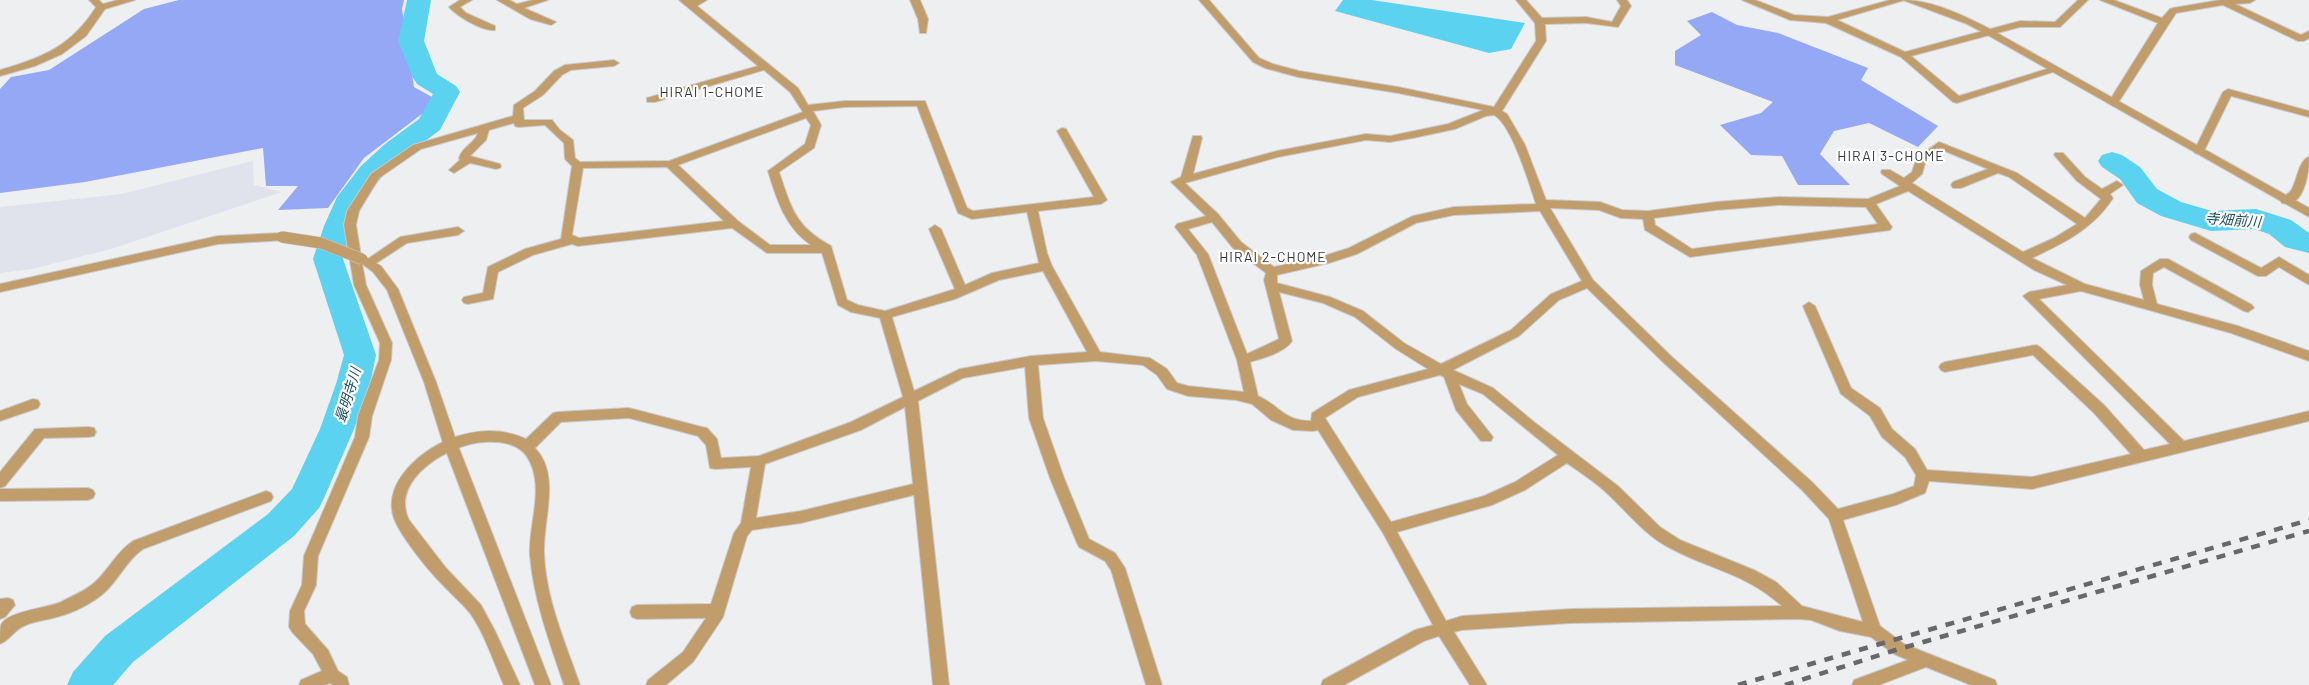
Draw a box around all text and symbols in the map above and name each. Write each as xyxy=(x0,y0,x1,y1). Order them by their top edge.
district label: HIRAI 1-CHOME xyxy=(659,83,765,100)
district label: HIRAI 3-CHOME xyxy=(1837,147,1945,164)
water label: 寺畑前川 xyxy=(2205,209,2264,230)
district label: HIRAI 2-CHOME xyxy=(1219,248,1327,265)
water label: 最明寺川 xyxy=(331,364,364,424)

